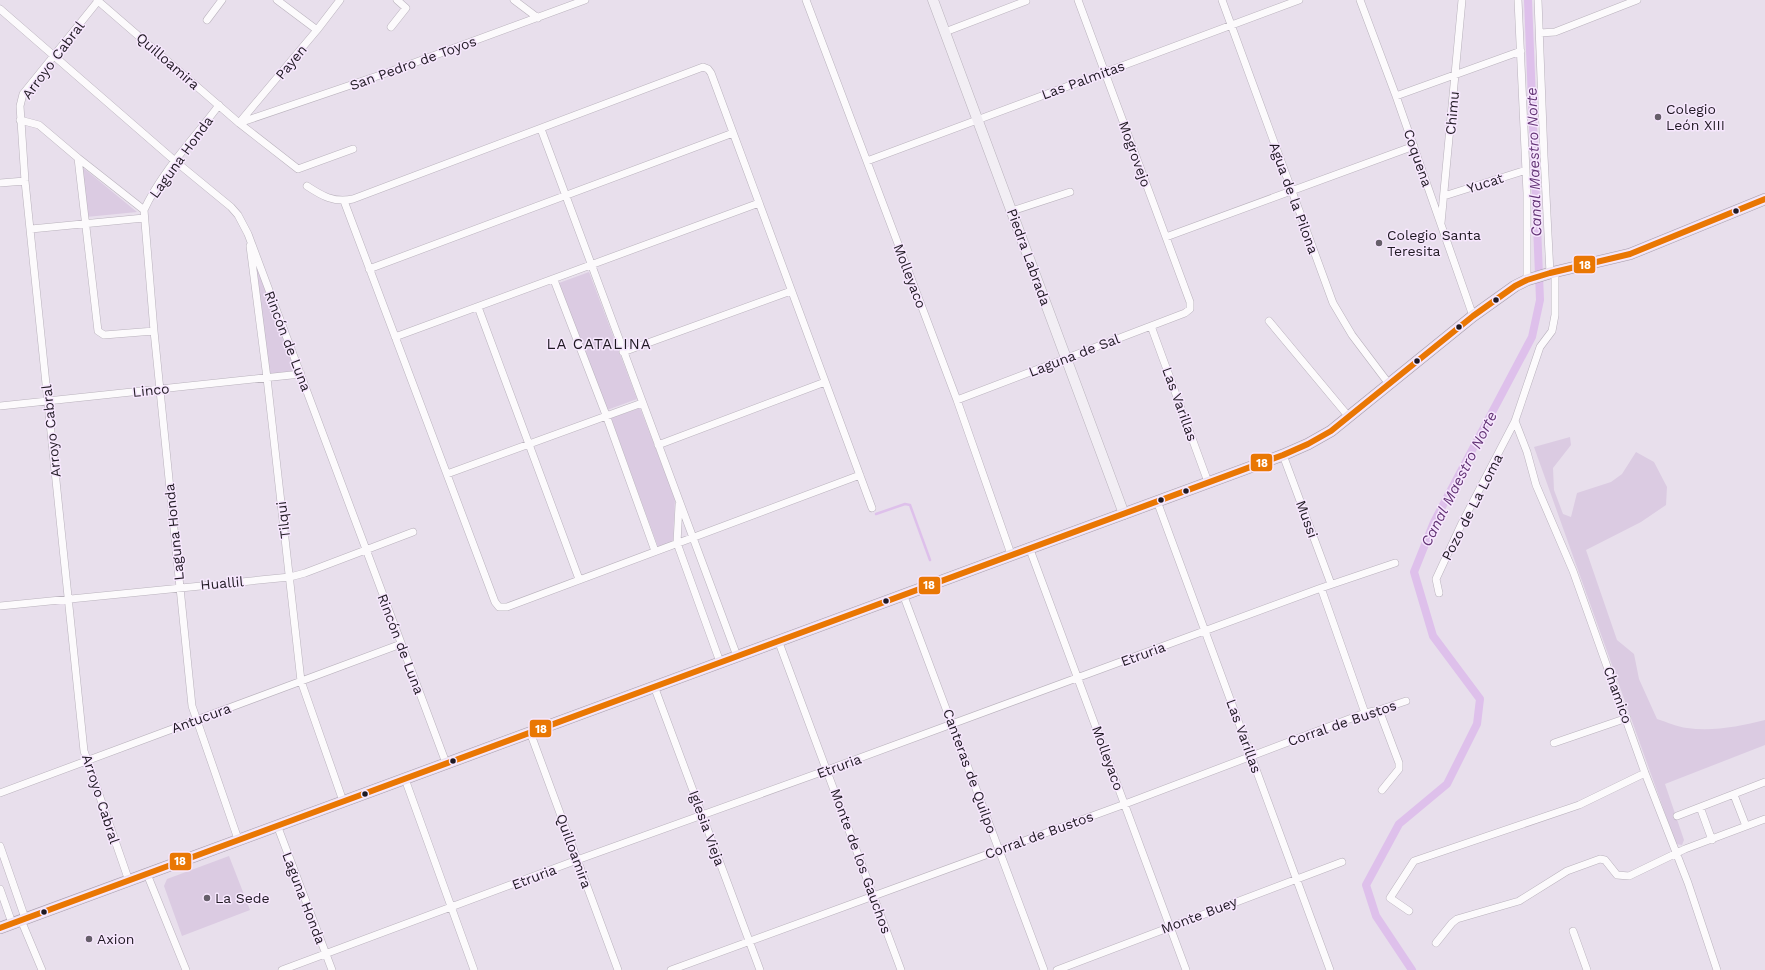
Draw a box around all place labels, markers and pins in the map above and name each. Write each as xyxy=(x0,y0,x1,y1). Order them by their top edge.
place label: Colegio León XIII xyxy=(1666,101,1725,133)
marker: Colegio León XIII xyxy=(1653,112,1663,122)
unlabelled marker xyxy=(1731,206,1741,216)
place label: Colegio Santa Teresita xyxy=(1387,227,1481,259)
marker: Colegio Santa Teresita xyxy=(1374,238,1384,248)
unlabelled marker xyxy=(1491,295,1501,305)
unlabelled marker xyxy=(1454,322,1464,332)
unlabelled marker xyxy=(1412,356,1422,366)
unlabelled marker xyxy=(1181,486,1191,496)
unlabelled marker xyxy=(1156,495,1166,505)
unlabelled marker xyxy=(881,596,891,606)
unlabelled marker xyxy=(448,756,458,766)
unlabelled marker xyxy=(360,789,370,799)
place label: La Sede xyxy=(215,890,270,906)
marker: La Sede xyxy=(202,893,212,903)
unlabelled marker xyxy=(39,907,49,917)
place label: Axion xyxy=(97,931,135,947)
marker: Axion xyxy=(84,934,94,944)

